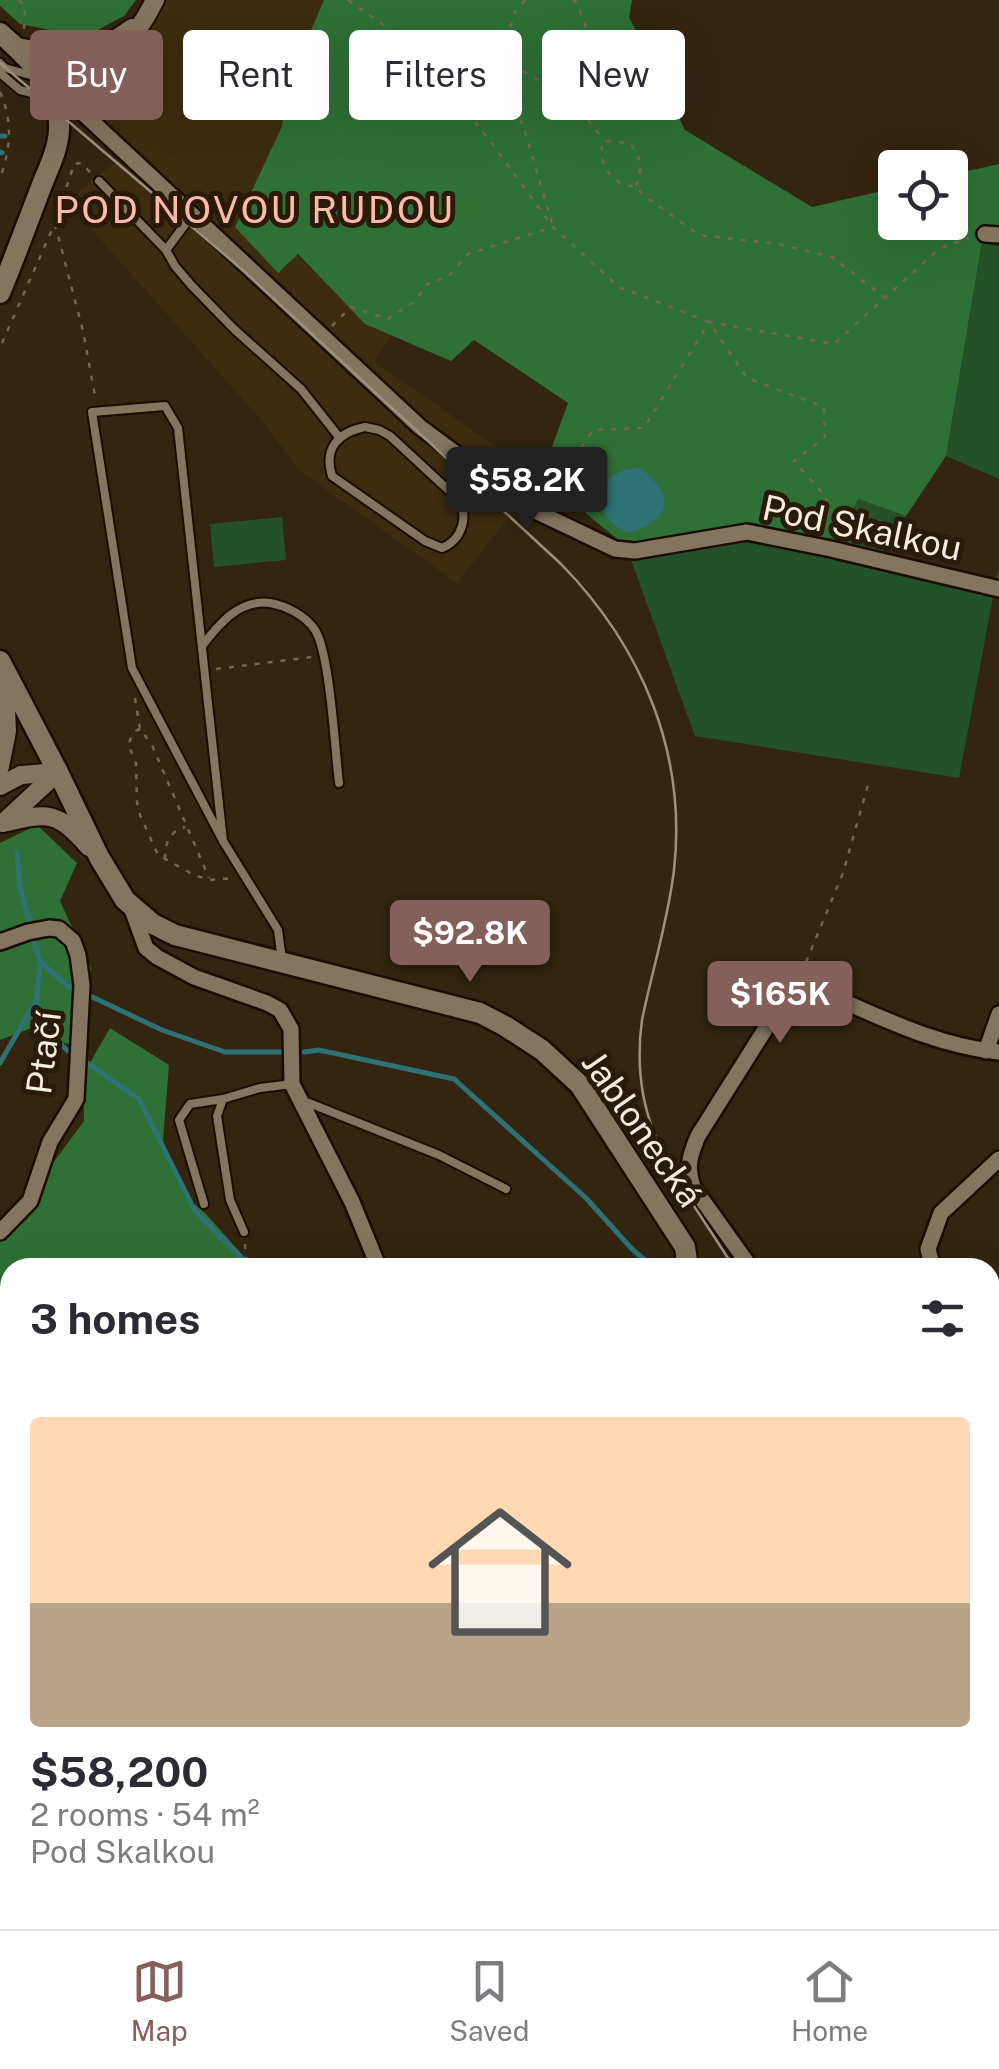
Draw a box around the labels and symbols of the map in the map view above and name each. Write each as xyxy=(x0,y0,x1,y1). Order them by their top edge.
district label: POD NOVOU RUDOU xyxy=(54,187,456,232)
pin: $58.2K xyxy=(446,447,608,532)
street label: Pod Skalkou xyxy=(759,486,965,569)
pin: $92.8K xyxy=(389,900,551,985)
pin: $165K xyxy=(710,961,850,1046)
street label: Ptačí xyxy=(18,1009,69,1097)
street label: Jablonecká xyxy=(574,1043,711,1214)

